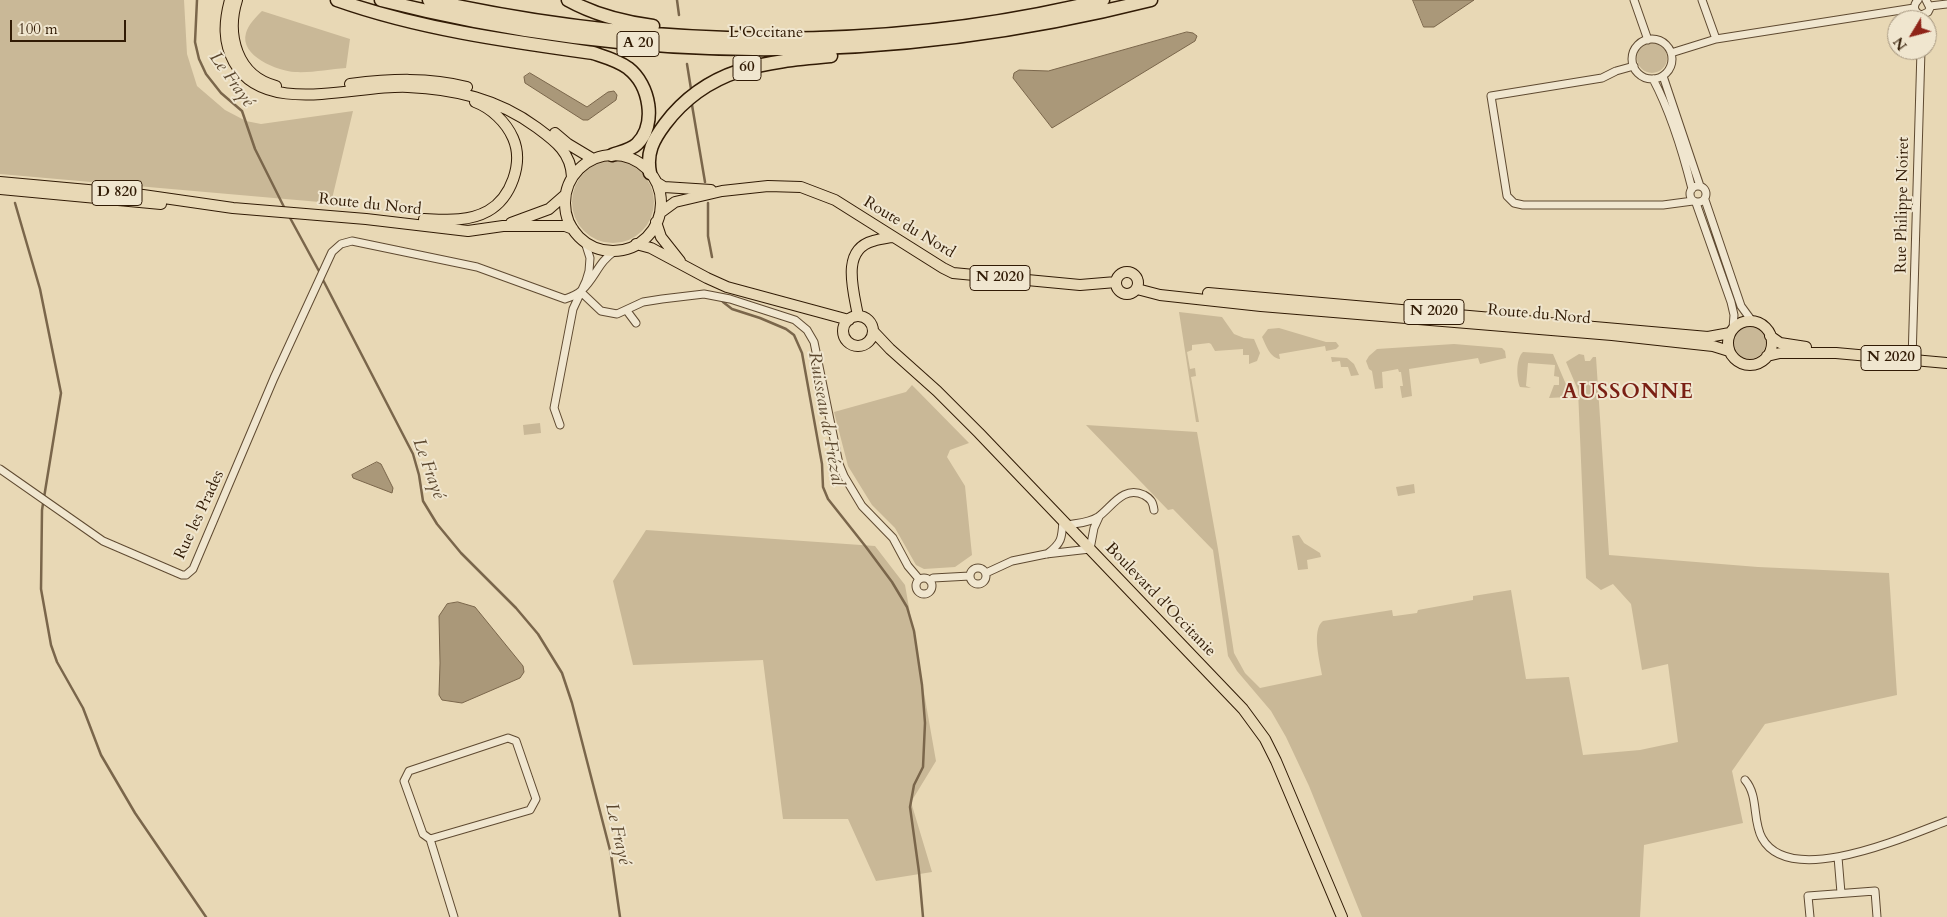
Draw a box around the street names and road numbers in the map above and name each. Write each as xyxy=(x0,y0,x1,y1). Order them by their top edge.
street label: L'Occitane xyxy=(729,23,803,43)
road number: A 20 xyxy=(617,32,659,56)
road number: 60 xyxy=(733,56,761,80)
street label: Rue Philippe Noiret xyxy=(1892,137,1914,273)
road number: D 820 xyxy=(92,180,142,206)
street label: Route du Nord xyxy=(318,190,422,220)
street label: Route du Nord xyxy=(860,193,958,263)
road number: N 2020 xyxy=(970,266,1030,290)
road number: N 2020 xyxy=(1404,300,1464,324)
street label: Route du Nord xyxy=(1487,301,1591,329)
road number: N 2020 xyxy=(1861,346,1921,370)
street label: Rue les Prades xyxy=(171,468,229,562)
street label: Boulevard d'Occitanie xyxy=(1101,539,1219,661)

